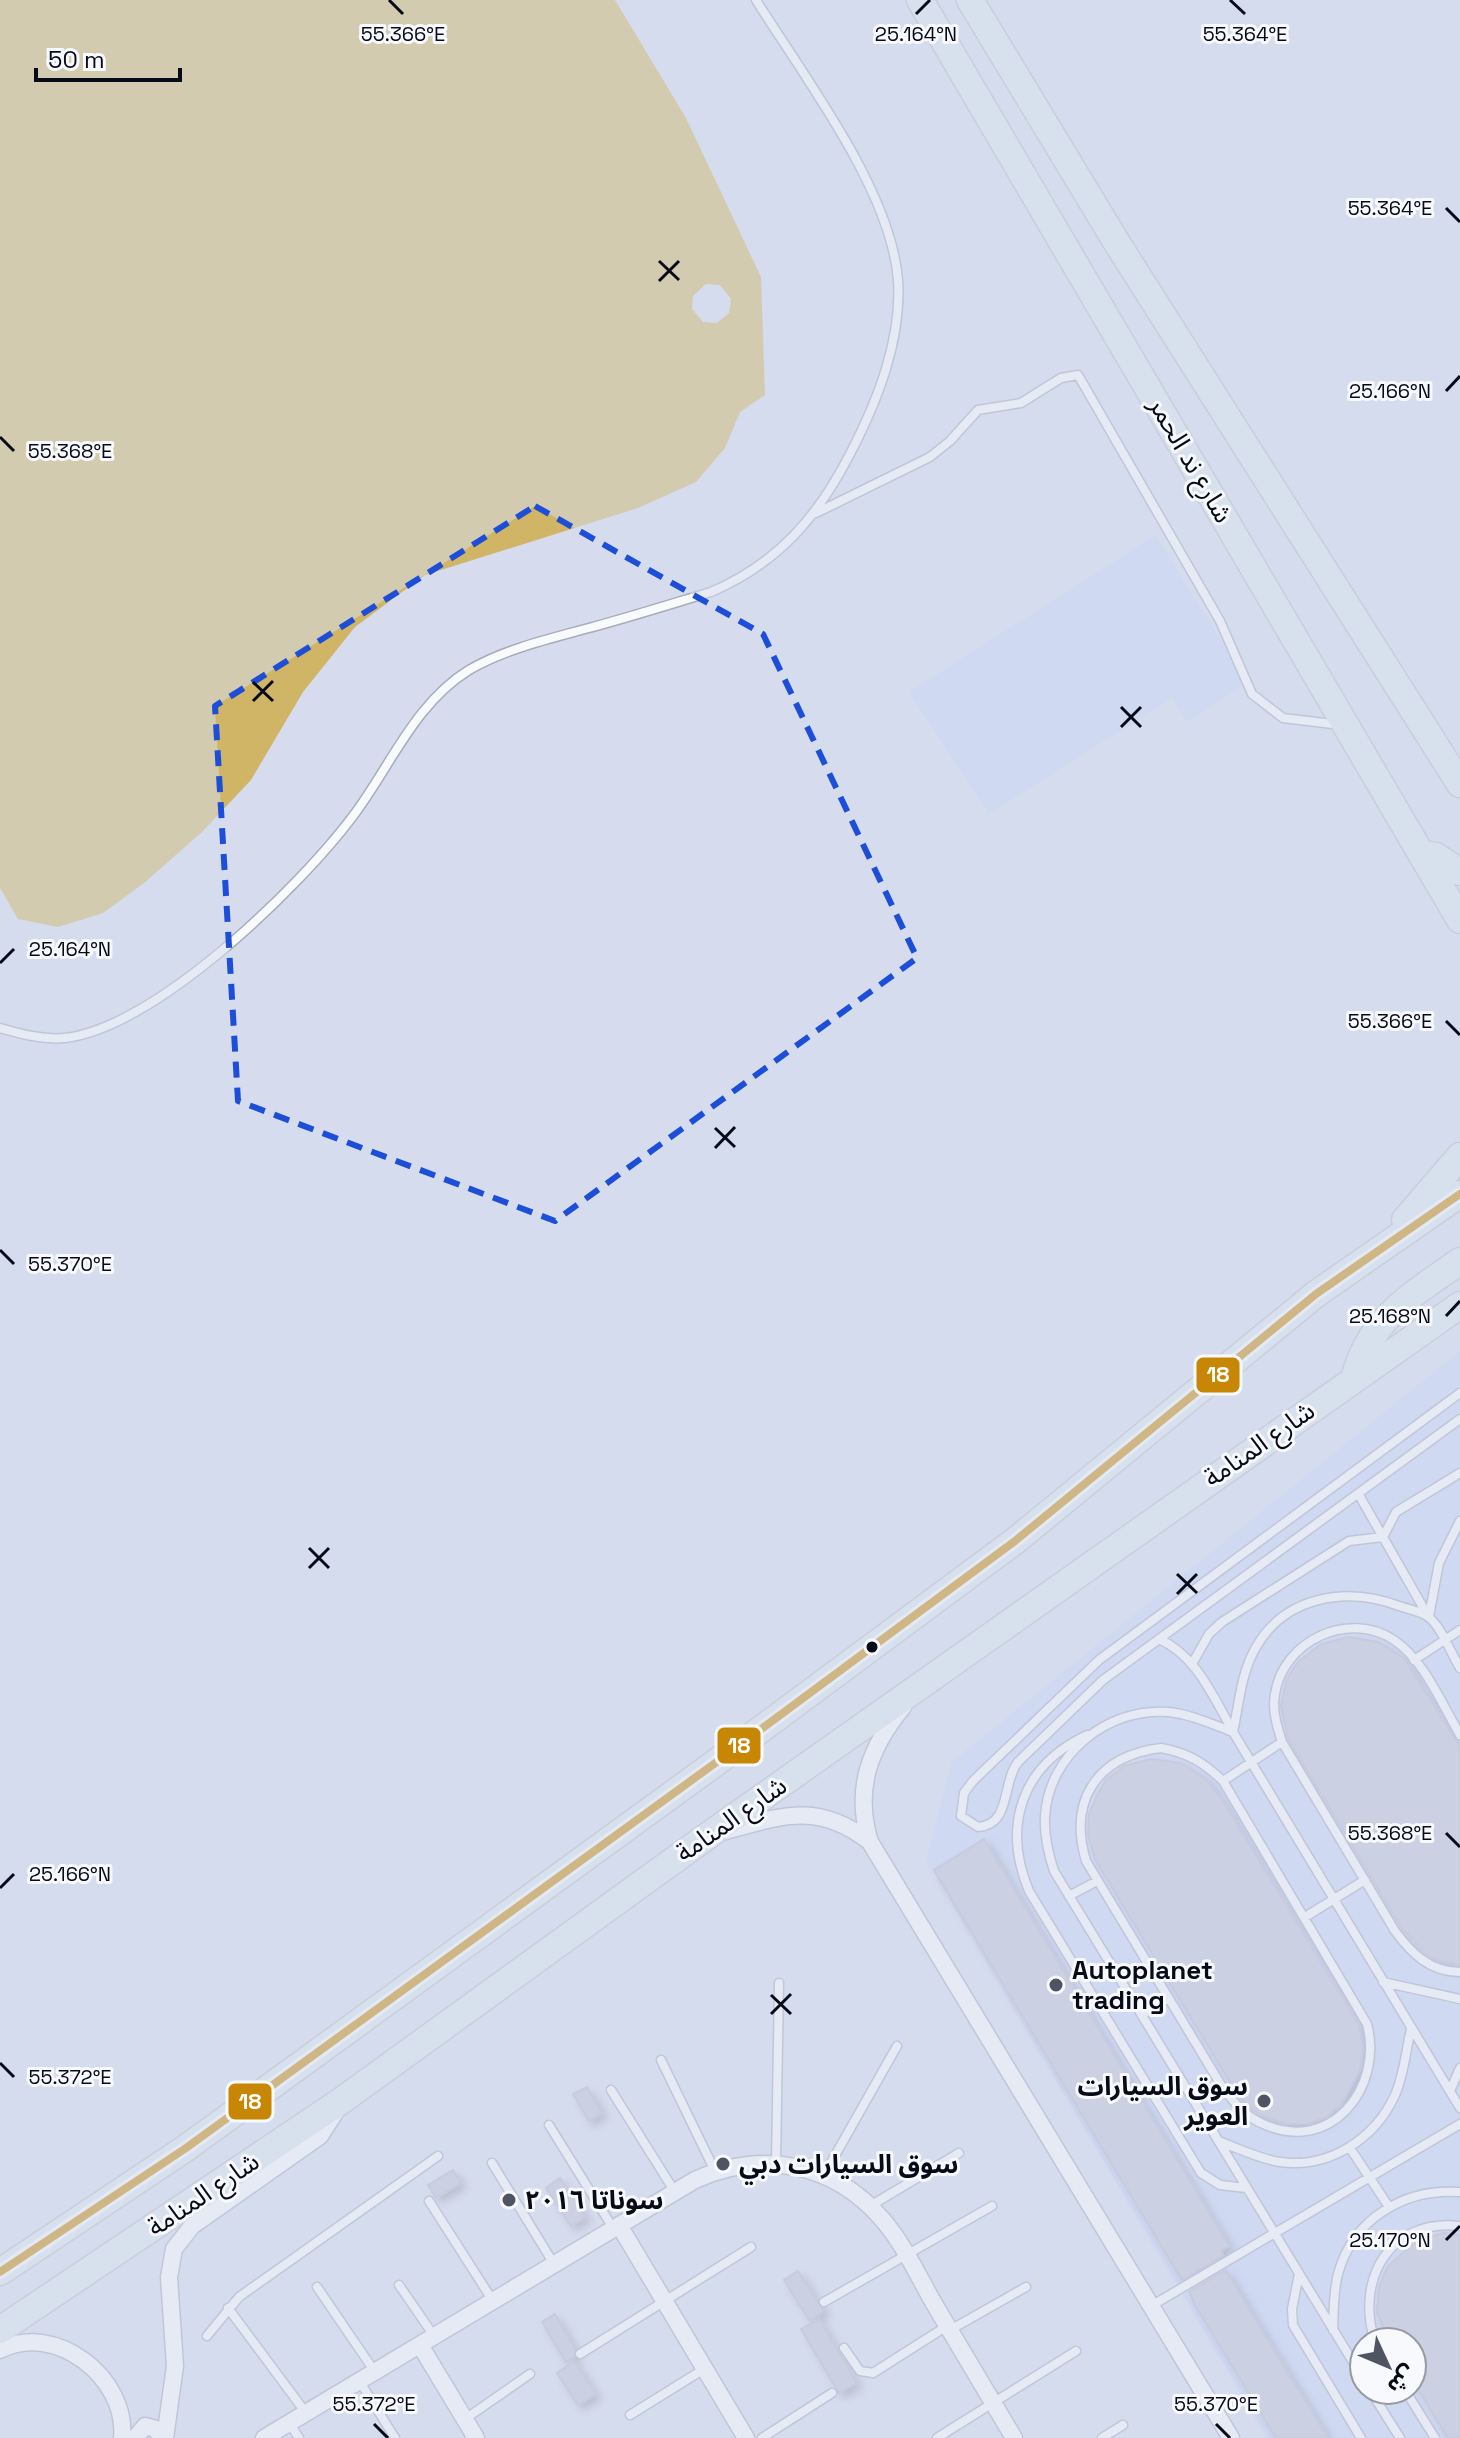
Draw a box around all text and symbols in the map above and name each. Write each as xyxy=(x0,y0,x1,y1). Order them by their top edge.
text: 55.366°E xyxy=(361,21,445,47)
text: 25.164°N xyxy=(875,21,957,47)
text: 55.364°E xyxy=(1203,21,1287,47)
scale bar xyxy=(36,32,180,82)
text: 50 m xyxy=(48,44,105,75)
text: 55.364°E xyxy=(1348,195,1432,221)
text: 25.166°N xyxy=(1349,378,1431,404)
street label: شارع ند الحمر xyxy=(1139,390,1241,530)
text: 55.368°E xyxy=(28,438,112,464)
text: 25.164°N xyxy=(29,936,111,962)
text: 55.366°E xyxy=(1348,1008,1432,1034)
text: 55.370°E xyxy=(28,1251,112,1277)
text: 25.168°N xyxy=(1349,1303,1431,1329)
line badge: 18 xyxy=(1195,1356,1241,1394)
text: 18 xyxy=(1206,1360,1230,1388)
street label: شارع المنامة xyxy=(1197,1393,1322,1496)
unlabelled marker xyxy=(864,1639,880,1655)
line badge: 18 xyxy=(716,1726,762,1765)
text: 18 xyxy=(727,1731,751,1759)
street label: شارع المنامة xyxy=(669,1768,794,1871)
text: 55.368°E xyxy=(1348,1820,1432,1846)
text: 25.166°N xyxy=(29,1861,111,1887)
place label: Autoplanet trading xyxy=(1072,1953,1213,2017)
marker: Autoplanet trading xyxy=(1047,1976,1065,1994)
text: 55.372°E xyxy=(28,2064,112,2090)
place label: سوق السيارات العوير xyxy=(1078,2069,1248,2133)
line badge: 18 xyxy=(227,2082,273,2121)
text: 18 xyxy=(238,2087,262,2115)
marker: سوق السيارات العوير xyxy=(1255,2092,1273,2110)
street label: شارع المنامة xyxy=(140,2144,267,2246)
place label: سوق السيارات دبي xyxy=(739,2147,959,2185)
marker: سوق السيارات دبي xyxy=(714,2155,732,2173)
place label: سوناتا ٢٠١٦ xyxy=(525,2183,664,2217)
marker: سوناتا ٢٠١٦ xyxy=(500,2191,518,2209)
text: 25.170°N xyxy=(1349,2227,1431,2253)
north arrow xyxy=(1348,2326,1428,2406)
text: ش xyxy=(1382,2359,1423,2400)
text: 55.372°E xyxy=(332,2391,416,2417)
text: 55.370°E xyxy=(1174,2391,1258,2417)

